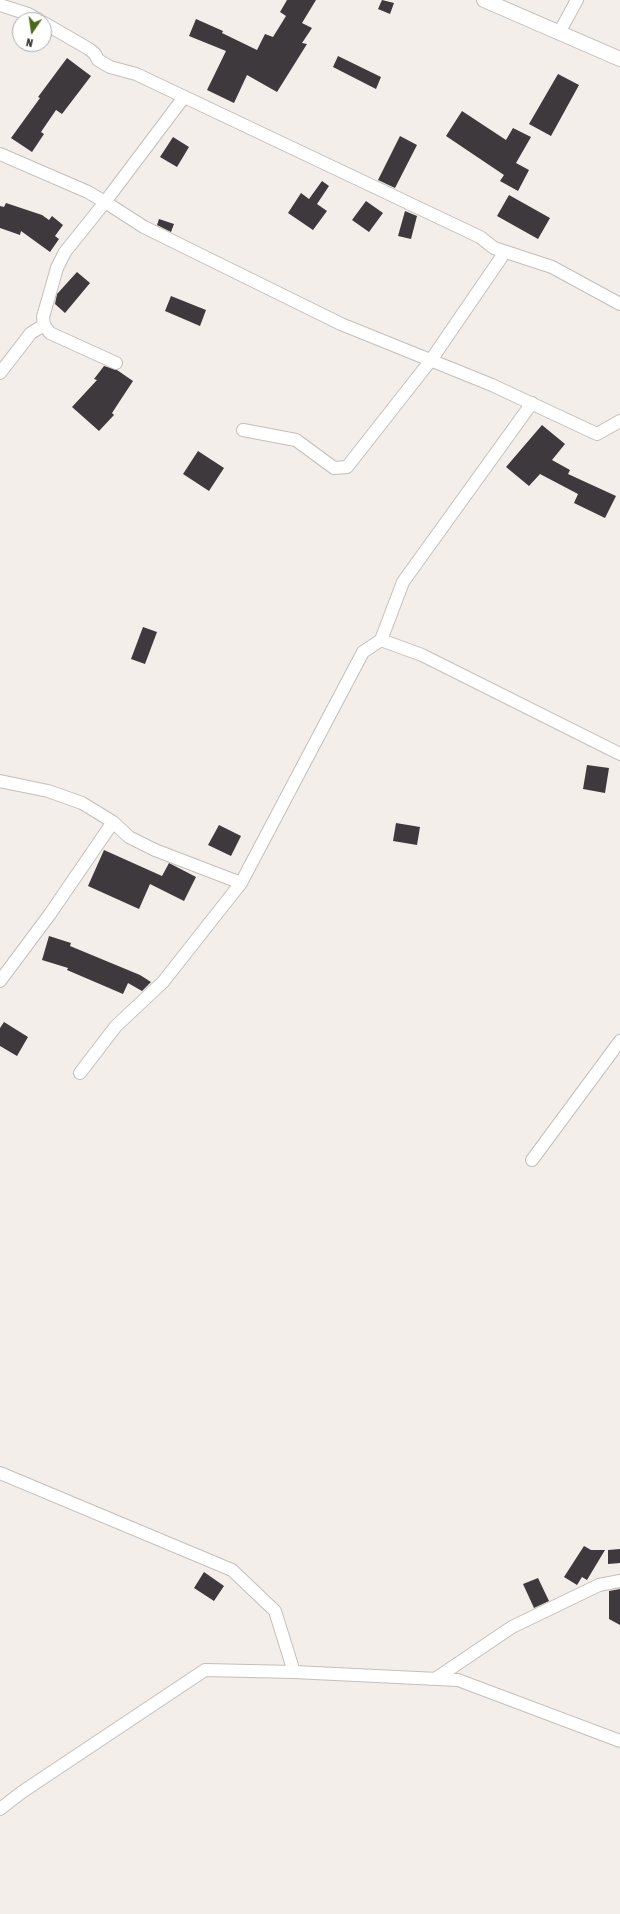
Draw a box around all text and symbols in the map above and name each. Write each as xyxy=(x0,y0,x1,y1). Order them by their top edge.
north arrow xyxy=(12,12,52,52)
text: N xyxy=(25,36,34,49)

